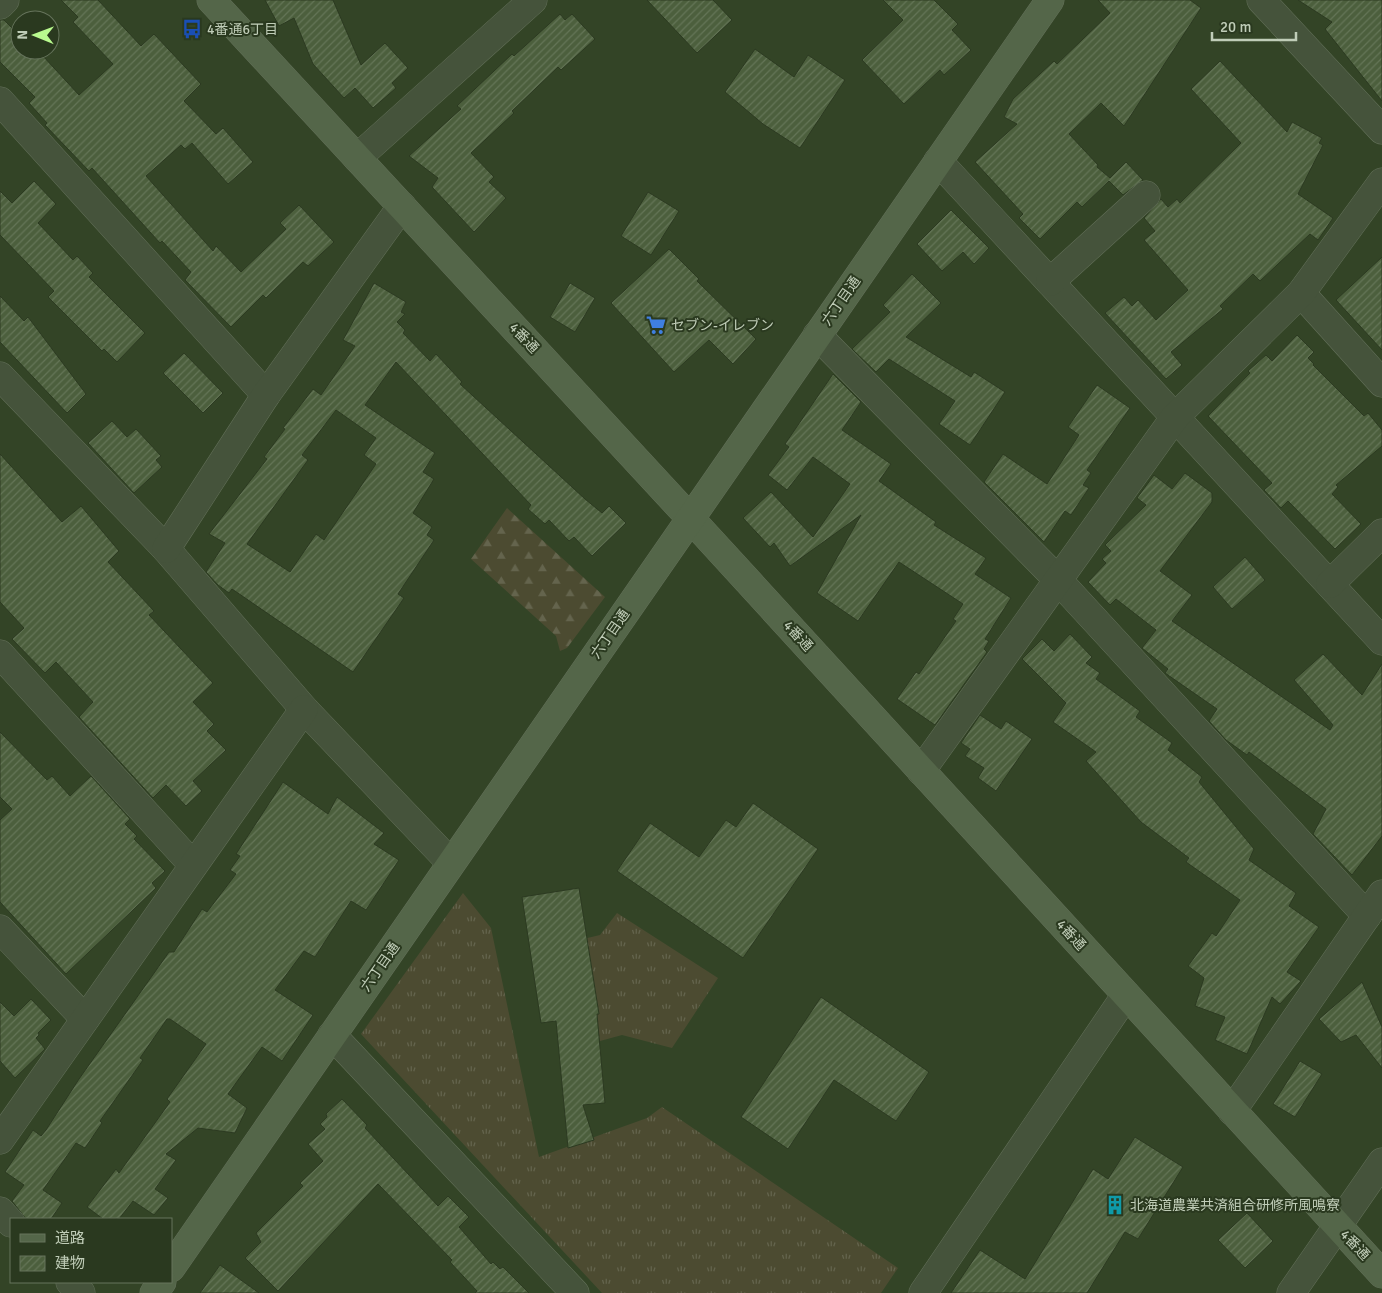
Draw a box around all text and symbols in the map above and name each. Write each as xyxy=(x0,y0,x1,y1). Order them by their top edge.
north arrow xyxy=(10,10,60,60)
scale bar xyxy=(1212,10,1296,42)
bus stop icon: 4番通6丁目 xyxy=(181,18,203,40)
text: 20 m xyxy=(1220,18,1251,36)
place label: 4番通6丁目 xyxy=(207,21,278,38)
text: N xyxy=(14,30,31,40)
street label: 六丁目通 xyxy=(818,273,864,329)
supermarket icon: セブン-イレブン xyxy=(645,314,667,336)
place label: セブン-イレブン xyxy=(671,317,774,334)
street label: 4番通 xyxy=(506,319,542,357)
street label: 六丁目通 xyxy=(587,606,633,662)
street label: 4番通 xyxy=(780,617,816,655)
street label: 4番通 xyxy=(1053,916,1089,954)
street label: 六丁目通 xyxy=(357,939,403,995)
building icon: 北海道農業共済組合研修所風鳴寮 xyxy=(1104,1194,1126,1216)
place label: 北海道農業共済組合研修所風鳴寮 xyxy=(1130,1197,1340,1214)
legend xyxy=(10,1218,172,1283)
street label: 4番通 xyxy=(1337,1226,1373,1264)
text: 道路 xyxy=(55,1229,85,1247)
text: 建物 xyxy=(55,1254,85,1272)

